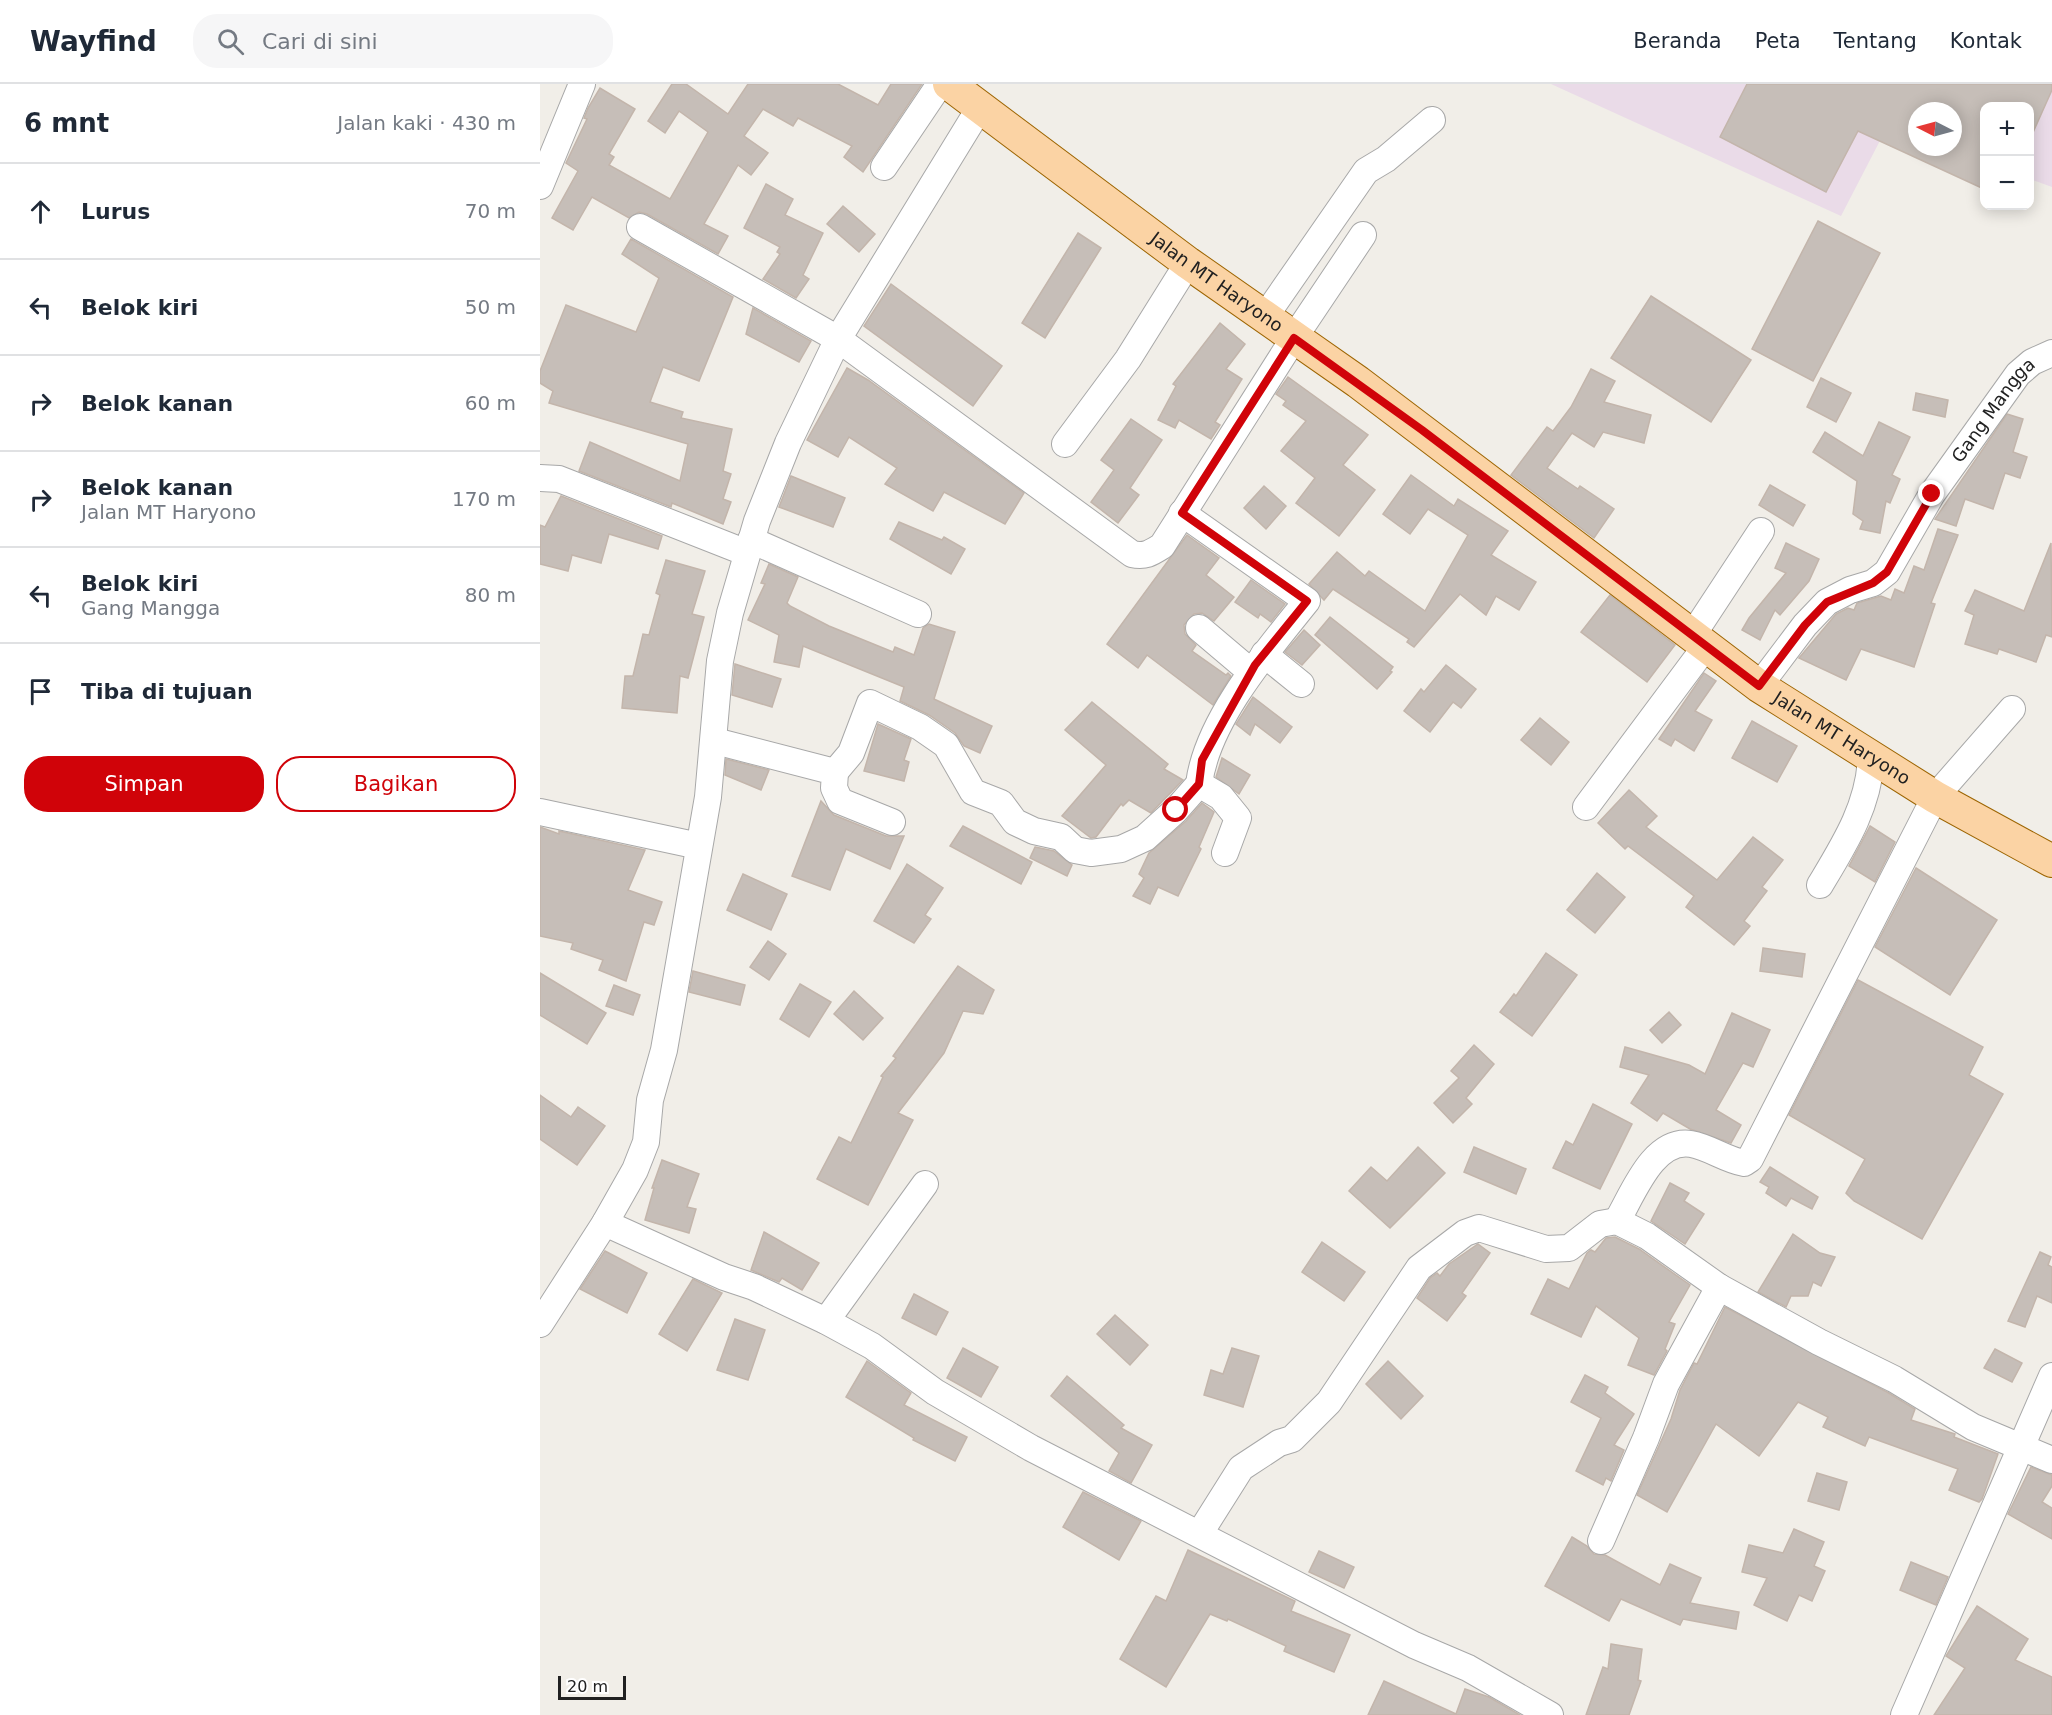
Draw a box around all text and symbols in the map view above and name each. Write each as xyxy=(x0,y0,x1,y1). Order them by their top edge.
search box xyxy=(193,14,613,68)
text: Wayfind xyxy=(30,25,157,58)
icon: search xyxy=(214,25,247,58)
text: Cari di sini xyxy=(262,29,378,54)
text: Beranda xyxy=(1633,29,1722,53)
text: Peta xyxy=(1755,29,1801,53)
text: Tentang xyxy=(1834,29,1917,53)
text: Kontak xyxy=(1950,29,2022,53)
north arrow xyxy=(1908,102,1962,156)
map controls xyxy=(1980,102,2034,210)
button: + xyxy=(1980,102,2034,156)
text: 6 mnt xyxy=(24,108,109,138)
text: Jalan kaki · 430 m xyxy=(337,111,516,135)
button: − xyxy=(1980,156,2034,210)
icon: ahead xyxy=(24,195,57,228)
text: Lurus xyxy=(81,199,150,224)
text: 70 m xyxy=(465,199,516,223)
street label: Jalan MT Haryono xyxy=(1146,227,1287,336)
icon: left xyxy=(24,291,57,324)
text: Belok kiri xyxy=(81,295,198,320)
text: 50 m xyxy=(465,295,516,319)
street label: Gang Mangga xyxy=(1947,353,2039,466)
icon: right xyxy=(24,387,57,420)
text: Belok kanan xyxy=(81,391,233,416)
text: 60 m xyxy=(465,391,516,415)
text: Belok kanan xyxy=(81,475,233,500)
route end xyxy=(1918,480,1944,506)
icon: right xyxy=(24,483,57,516)
text: 170 m xyxy=(452,487,516,511)
text: Jalan MT Haryono xyxy=(81,500,256,524)
text: Belok kiri xyxy=(81,571,198,596)
icon: left xyxy=(24,579,57,612)
text: 80 m xyxy=(465,583,516,607)
text: Gang Mangga xyxy=(81,596,220,620)
icon: arrive xyxy=(24,675,57,708)
text: Tiba di tujuan xyxy=(81,679,253,704)
street label: Jalan MT Haryono xyxy=(1769,686,1914,789)
button: Simpan xyxy=(24,756,264,812)
button: Bagikan xyxy=(276,756,516,812)
route start xyxy=(1162,796,1188,822)
scale bar xyxy=(558,1673,626,1700)
text: 20 m xyxy=(567,1677,608,1696)

